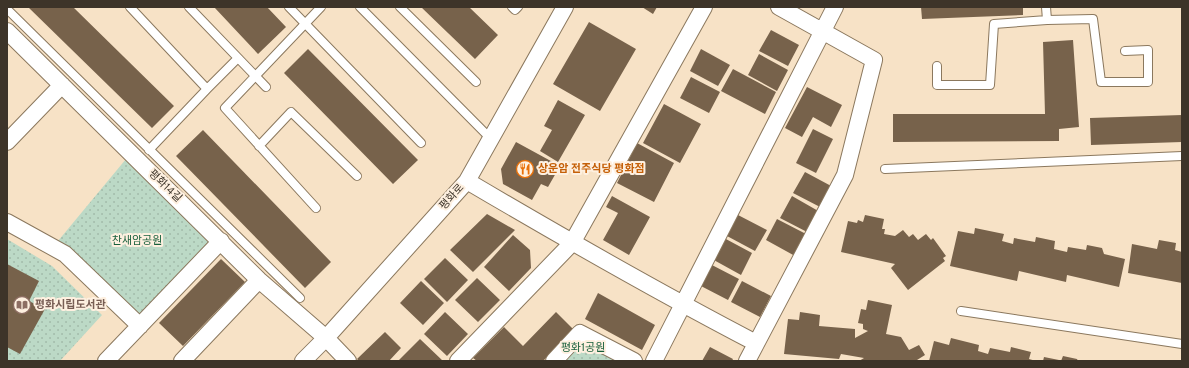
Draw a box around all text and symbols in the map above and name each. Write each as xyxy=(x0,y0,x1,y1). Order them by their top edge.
restaurant icon: 상운암 전주식당 평화점 xyxy=(515,159,535,179)
place label: 상운암 전주식당 평화점 xyxy=(538,162,645,176)
street label: 평화14길 xyxy=(145,167,185,205)
street label: 평화로 xyxy=(437,181,467,213)
park label: 찬새암공원 xyxy=(112,234,162,248)
library icon: 평화시립도서관 xyxy=(12,295,32,315)
place label: 평화시립도서관 xyxy=(35,298,106,312)
park label: 평화1공원 xyxy=(561,341,605,355)

